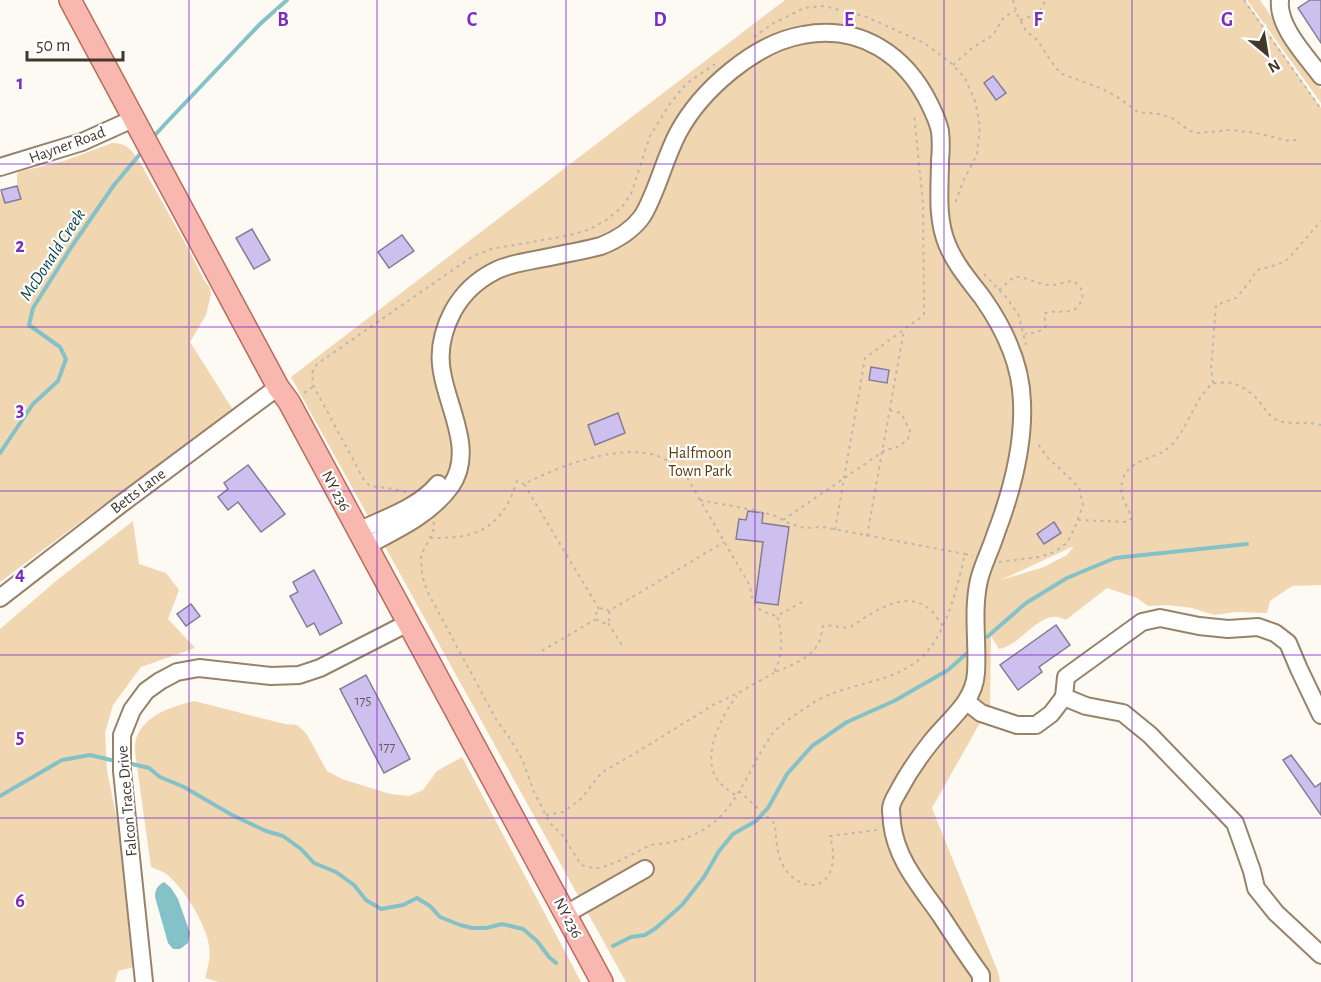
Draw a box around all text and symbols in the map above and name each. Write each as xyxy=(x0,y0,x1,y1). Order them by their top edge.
text: B xyxy=(277,10,289,30)
text: C xyxy=(467,10,478,30)
text: D xyxy=(653,10,667,30)
text: E xyxy=(844,10,854,30)
text: F xyxy=(1033,10,1043,30)
text: G xyxy=(1221,10,1233,30)
scale bar xyxy=(27,24,123,62)
north arrow xyxy=(1237,24,1297,84)
text: 50 m xyxy=(36,37,70,55)
text: N xyxy=(1265,56,1283,76)
text: 1 xyxy=(16,73,24,93)
street label: Hayner Road xyxy=(27,124,108,167)
water label: McDonald Creek xyxy=(17,206,89,304)
text: 2 xyxy=(15,236,25,256)
text: 3 xyxy=(16,400,24,420)
park label: Halfmoon Town Park xyxy=(668,445,733,479)
street label: Betts Lane xyxy=(108,465,168,517)
street label: NY 236 xyxy=(319,468,353,514)
text: 4 xyxy=(15,564,25,584)
house number: 175 xyxy=(355,694,371,708)
text: 5 xyxy=(16,727,24,747)
house number: 177 xyxy=(379,740,395,754)
street label: Falcon Trace Drive xyxy=(114,745,140,857)
text: 6 xyxy=(15,891,25,911)
street label: NY 236 xyxy=(551,895,585,941)

